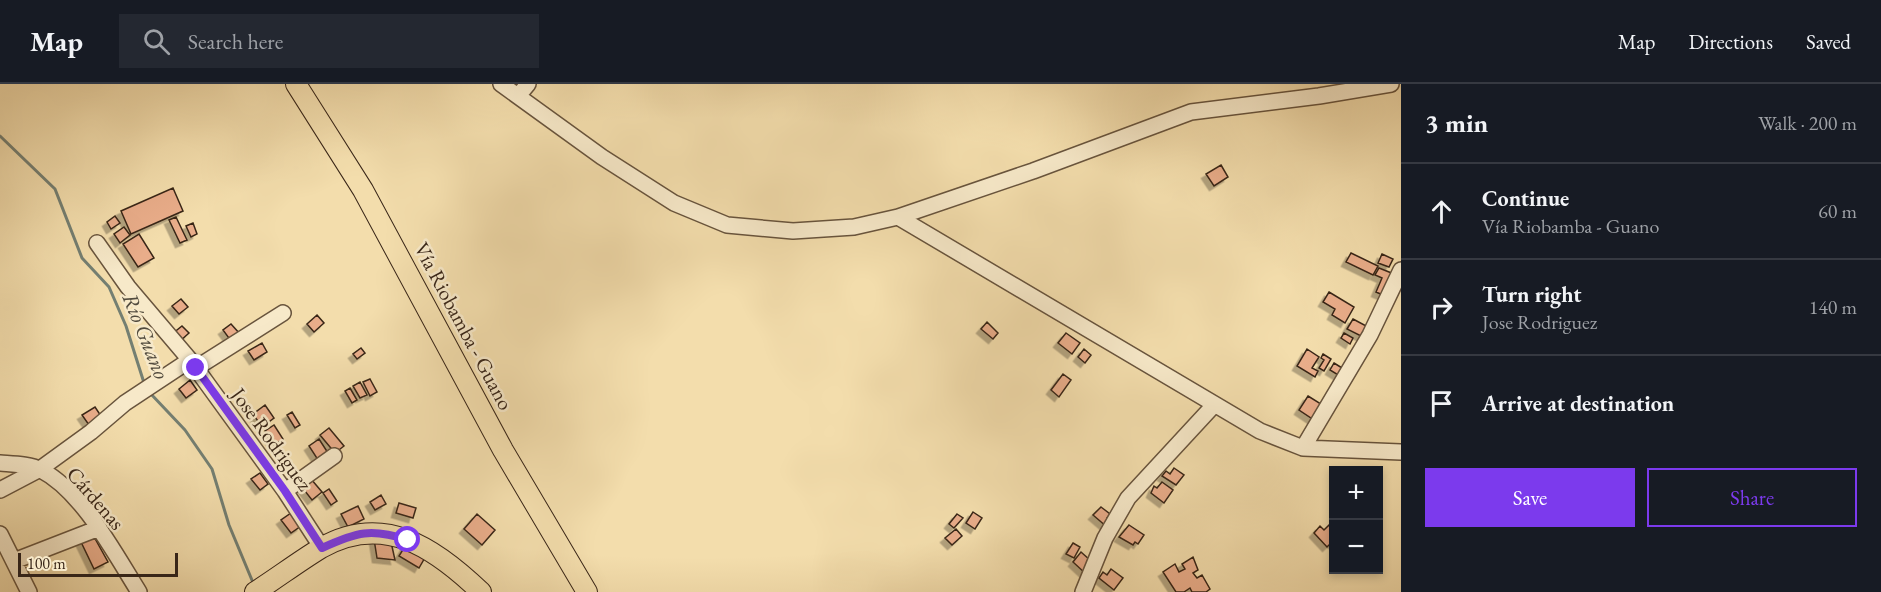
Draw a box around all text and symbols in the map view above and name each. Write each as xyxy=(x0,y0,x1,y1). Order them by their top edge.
search box xyxy=(119,14,539,68)
text: Map xyxy=(30,23,83,59)
icon: search xyxy=(140,25,173,58)
text: Search here xyxy=(188,27,283,56)
text: Map xyxy=(1618,28,1655,55)
text: Directions xyxy=(1688,28,1773,55)
text: Saved xyxy=(1806,28,1851,55)
text: 3 min xyxy=(1425,106,1488,140)
text: Walk · 200 m xyxy=(1758,110,1857,136)
text: Continue xyxy=(1482,184,1569,213)
icon: ahead xyxy=(1425,195,1458,228)
text: 60 m xyxy=(1818,198,1857,224)
text: Vía Riobamba - Guano xyxy=(1482,213,1659,239)
street label: Vía Riobamba - Guano xyxy=(408,237,520,415)
text: Turn right xyxy=(1482,280,1581,309)
water label: Río Guano xyxy=(116,289,176,383)
icon: right xyxy=(1425,291,1458,324)
text: 140 m xyxy=(1809,294,1857,320)
text: Jose Rodriguez xyxy=(1482,309,1597,335)
route end xyxy=(182,354,208,380)
street label: Jose Rodriguez xyxy=(224,380,319,496)
icon: arrive xyxy=(1425,387,1458,420)
text: Arrive at destination xyxy=(1482,389,1674,418)
street label: Cárdenas xyxy=(61,461,131,535)
map controls xyxy=(1329,466,1383,574)
button: + xyxy=(1329,466,1383,520)
button: Save xyxy=(1425,468,1635,527)
button: Share xyxy=(1647,468,1857,527)
button: − xyxy=(1329,520,1383,574)
route start xyxy=(394,526,420,552)
scale bar xyxy=(18,550,178,578)
text: 100 m xyxy=(27,553,66,574)

